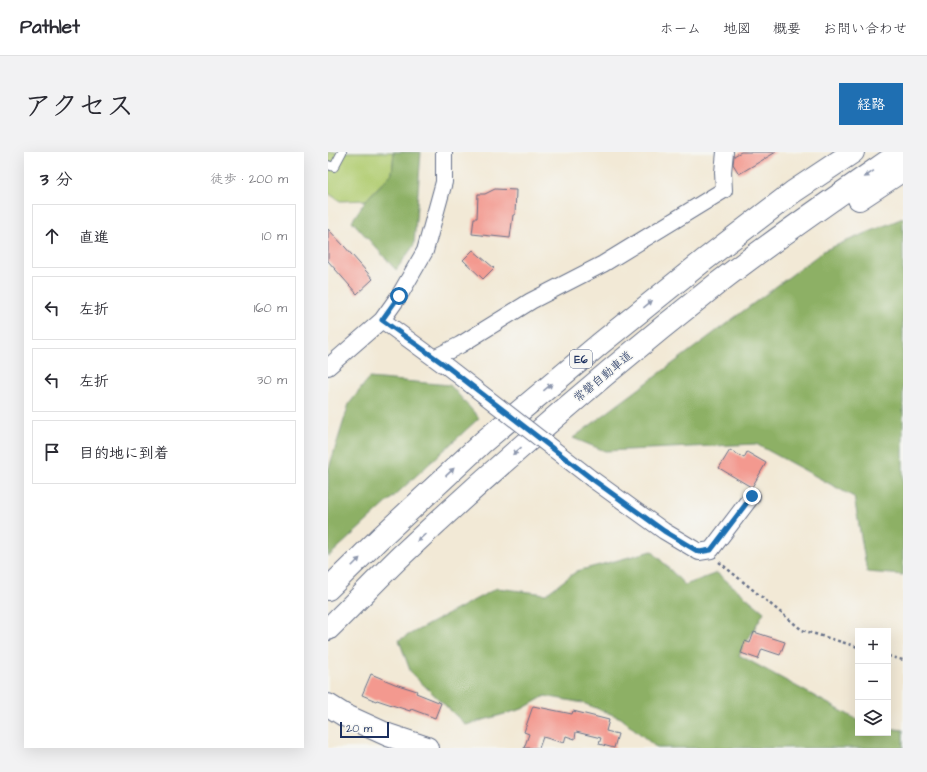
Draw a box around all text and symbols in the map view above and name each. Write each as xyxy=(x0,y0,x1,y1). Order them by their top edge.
text: Pathlet xyxy=(20,14,80,41)
text: ホーム xyxy=(660,19,701,39)
text: 地図 xyxy=(723,19,751,39)
text: 概要 xyxy=(773,19,801,39)
text: お問い合わせ xyxy=(823,19,907,39)
button: 経路 xyxy=(839,83,903,125)
text: アクセス xyxy=(24,87,134,126)
text: 3 分 xyxy=(40,168,72,192)
text: 徒歩 · 200 m xyxy=(211,170,288,188)
one-way arrow xyxy=(863,170,874,178)
icon: ahead xyxy=(41,225,63,247)
text: 直進 xyxy=(79,227,109,248)
text: 10 m xyxy=(262,227,287,245)
route start xyxy=(390,287,408,305)
icon: left xyxy=(41,297,63,319)
text: 左折 xyxy=(79,299,109,320)
text: 160 m xyxy=(254,299,287,317)
one-way arrow xyxy=(643,300,654,309)
street label: 常磐自動車道 xyxy=(570,347,636,407)
road number: E6 xyxy=(570,350,592,368)
icon: left xyxy=(41,369,63,391)
text: 左折 xyxy=(79,371,109,392)
text: 30 m xyxy=(257,371,287,389)
one-way arrow xyxy=(543,382,553,391)
icon: arrive xyxy=(41,441,63,463)
text: 目的地に到着 xyxy=(79,443,169,464)
one-way arrow xyxy=(512,446,523,455)
one-way arrow xyxy=(445,468,455,477)
route end xyxy=(743,487,761,505)
one-way arrow xyxy=(416,533,426,543)
one-way arrow xyxy=(351,557,361,567)
map controls xyxy=(855,628,891,736)
button: + xyxy=(855,628,891,664)
button: − xyxy=(855,664,891,700)
button: layers xyxy=(855,700,891,736)
scale bar xyxy=(340,720,389,739)
text: 20 m xyxy=(346,721,372,736)

